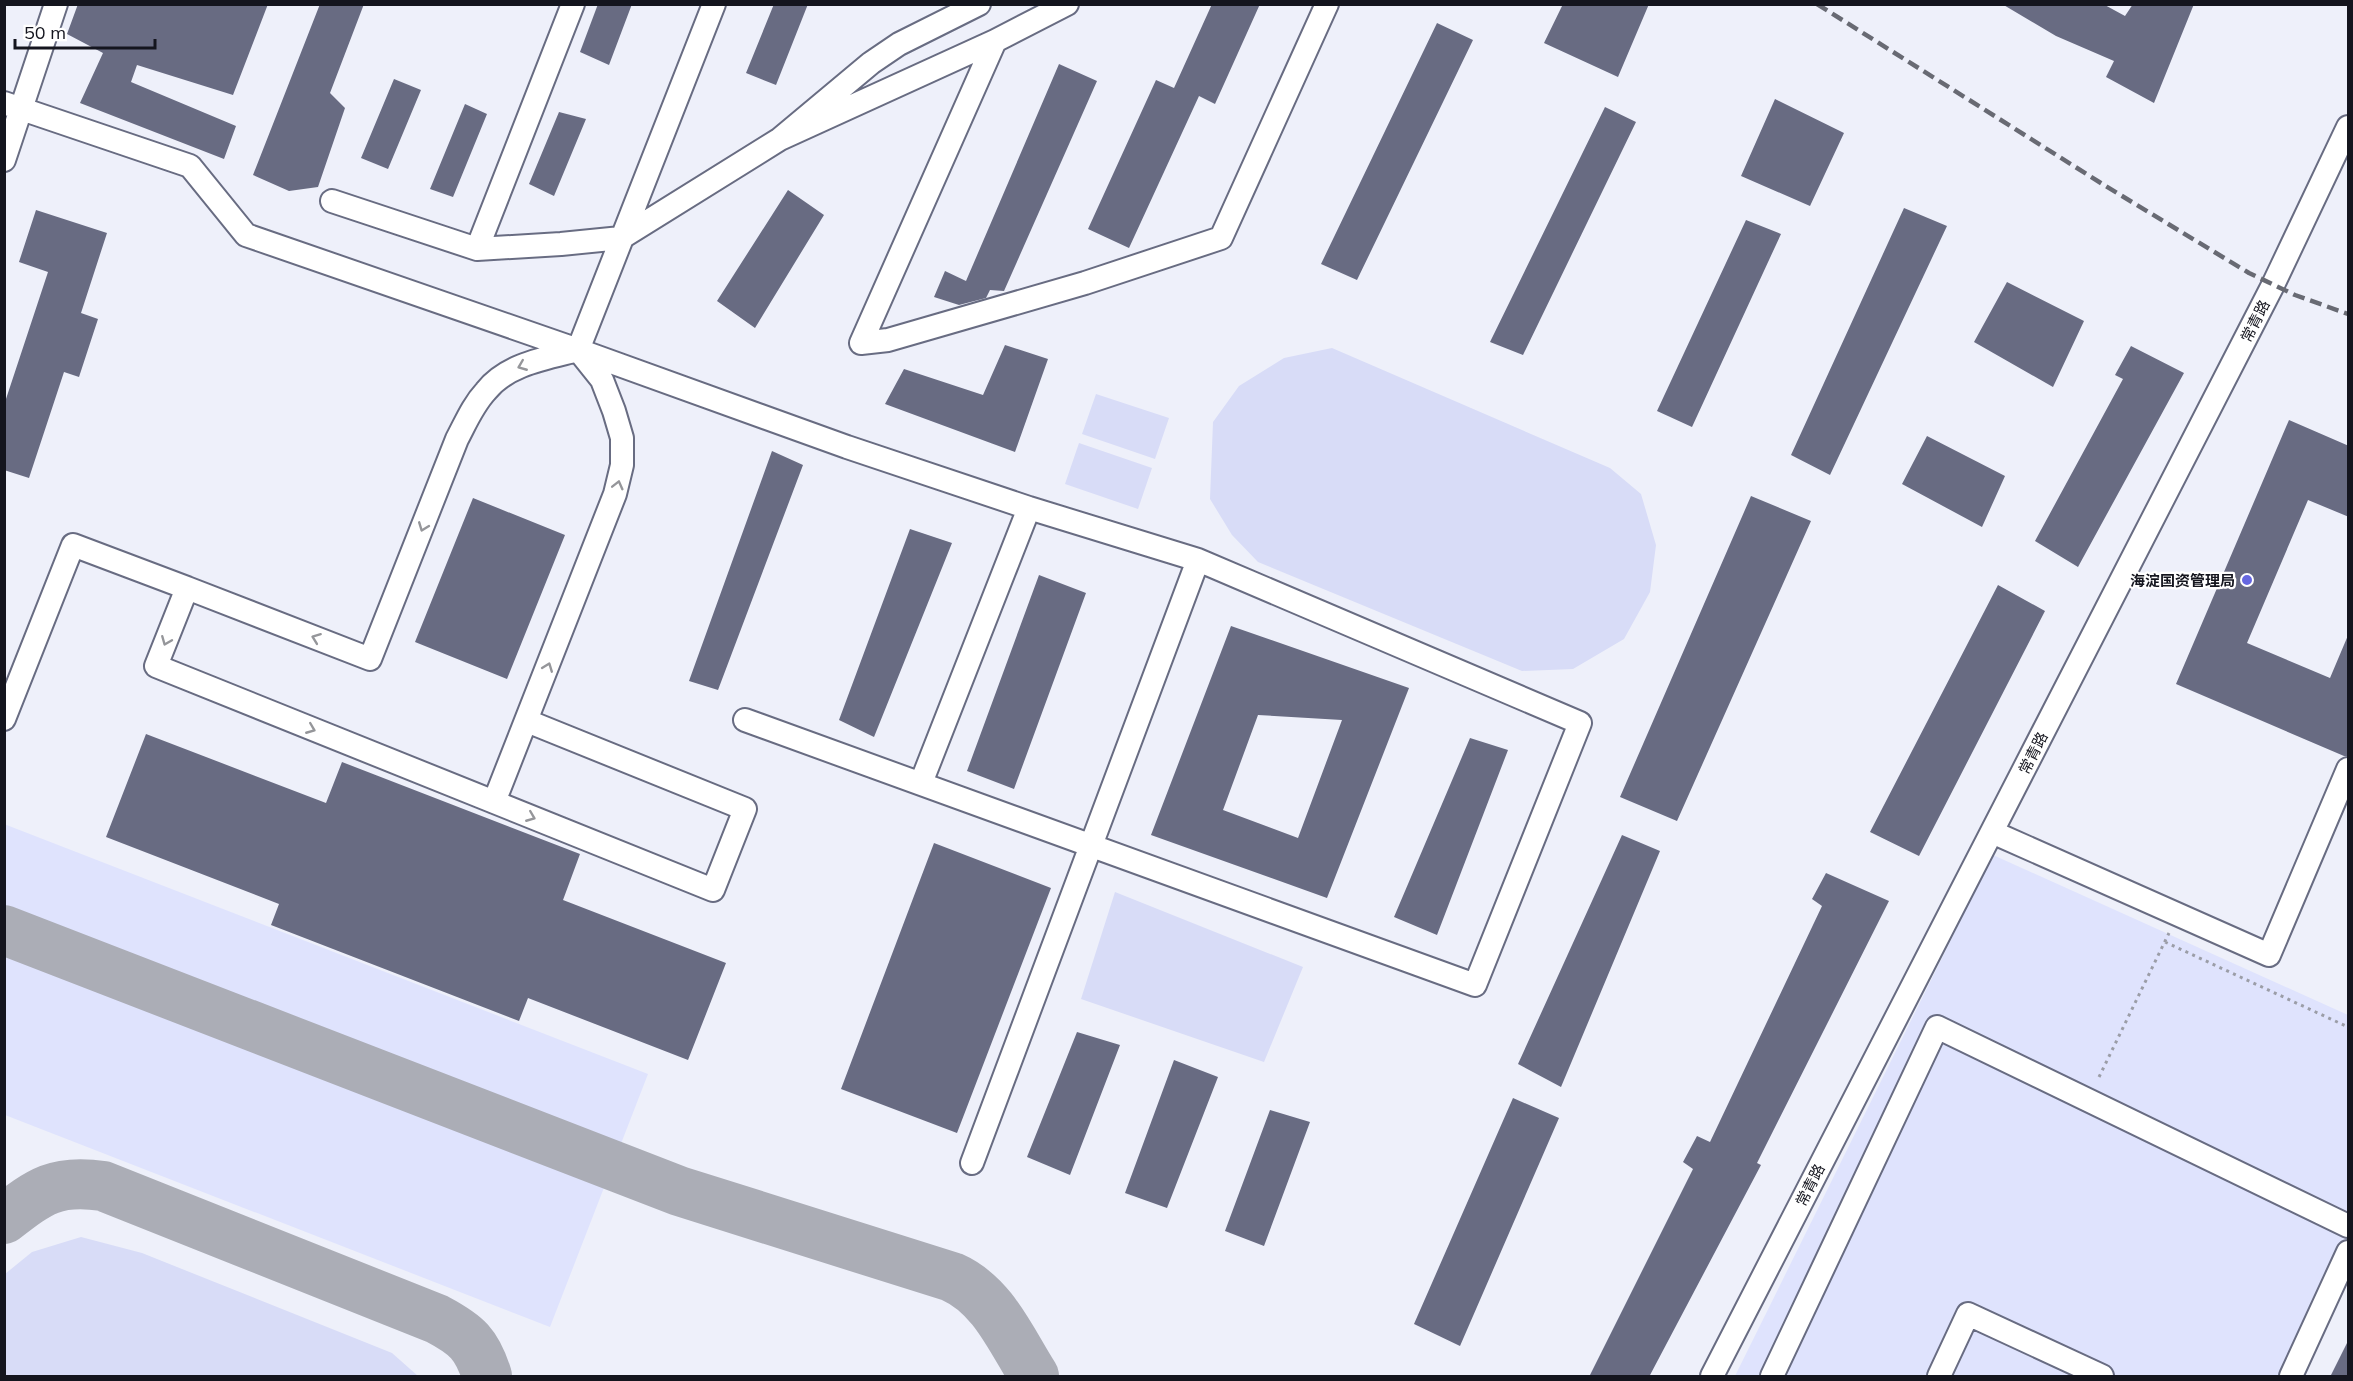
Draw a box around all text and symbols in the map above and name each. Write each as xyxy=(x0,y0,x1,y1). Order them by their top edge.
scale bar xyxy=(15,12,154,50)
text: 50 m xyxy=(24,21,66,44)
street label: 常青路 xyxy=(2236,297,2274,345)
one-way arrow xyxy=(518,359,529,371)
one-way arrow xyxy=(610,480,623,490)
one-way arrow xyxy=(417,521,430,532)
place label: 海淀国资管理局 xyxy=(2130,571,2235,590)
marker: 海淀国资管理局 xyxy=(2240,573,2254,587)
one-way arrow xyxy=(311,633,322,646)
one-way arrow xyxy=(161,635,173,646)
one-way arrow xyxy=(541,662,553,673)
one-way arrow xyxy=(305,722,316,734)
street label: 常青路 xyxy=(2014,729,2052,777)
one-way arrow xyxy=(525,810,536,822)
street label: 常青路 xyxy=(1791,1161,1829,1209)

